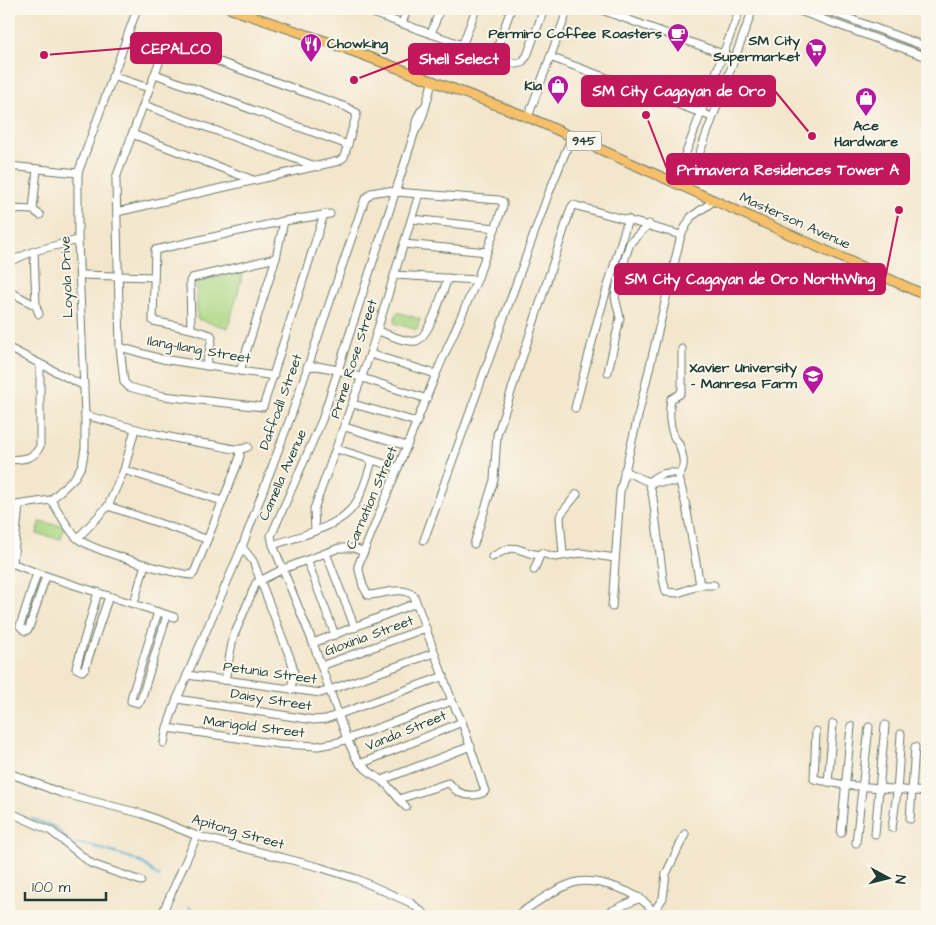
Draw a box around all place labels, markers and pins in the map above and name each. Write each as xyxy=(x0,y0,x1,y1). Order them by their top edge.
cafe icon: Permiro Coffee Roasters xyxy=(666,22,690,53)
place label: Permiro Coffee Roasters xyxy=(488,24,662,44)
place label: SM City Supermarket xyxy=(712,31,800,67)
restaurant icon: Chowking xyxy=(299,32,323,63)
callout: CEPALCO xyxy=(131,33,221,63)
place label: Chowking xyxy=(327,34,389,55)
supermarket icon: SM City Supermarket xyxy=(804,37,828,68)
callout: Shell Select xyxy=(409,44,509,74)
shop icon: Kia xyxy=(546,74,570,105)
place label: Kia xyxy=(524,76,543,96)
callout: SM City Cagayan de Oro xyxy=(582,76,775,106)
shop icon: Ace Hardware xyxy=(854,86,878,117)
place label: Ace Hardware xyxy=(834,116,899,152)
callout: Primavera Residences Tower A xyxy=(667,154,909,184)
callout: SM City Cagayan de Oro NorthWing xyxy=(615,264,885,294)
place label: Xavier University - Manresa Farm xyxy=(689,358,798,394)
school or university icon: Xavier University - Manresa Farm xyxy=(801,364,825,395)

